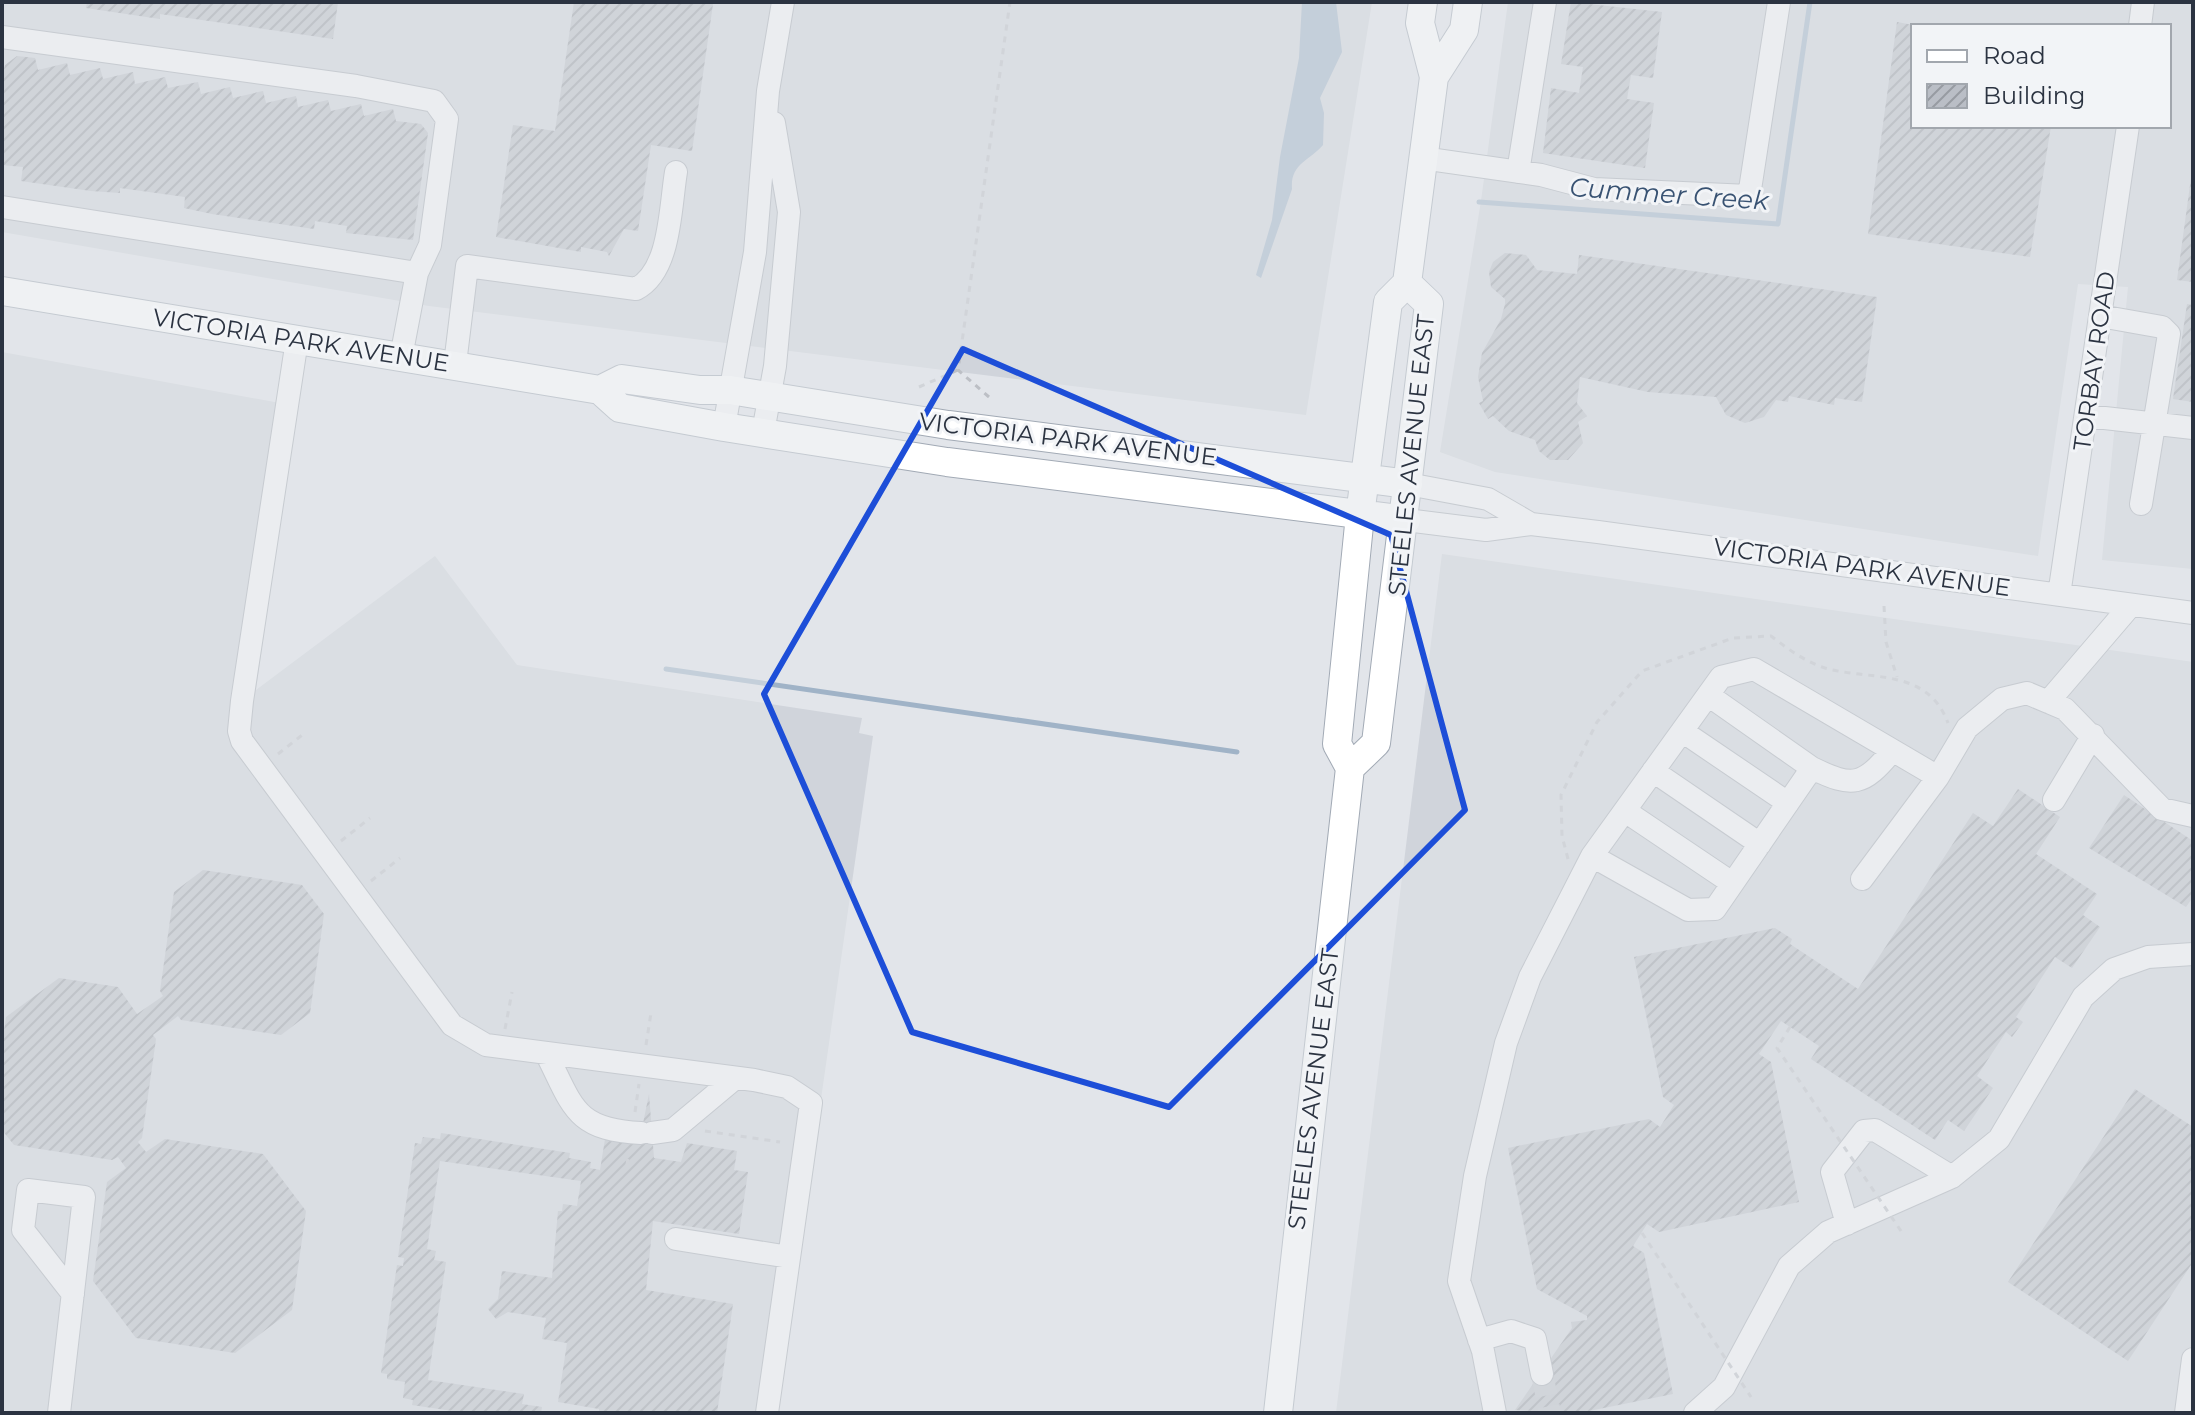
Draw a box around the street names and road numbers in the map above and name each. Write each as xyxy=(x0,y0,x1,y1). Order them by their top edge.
street label: TORBAY ROAD xyxy=(2067,269,2121,453)
street label: VICTORIA PARK AVENUE xyxy=(151,302,451,378)
street label: STEELES AVENUE EAST xyxy=(1382,313,1440,597)
street label: VICTORIA PARK AVENUE xyxy=(918,406,1218,472)
street label: VICTORIA PARK AVENUE xyxy=(1712,532,2012,602)
street label: STEELES AVENUE EAST xyxy=(1281,947,1345,1231)

